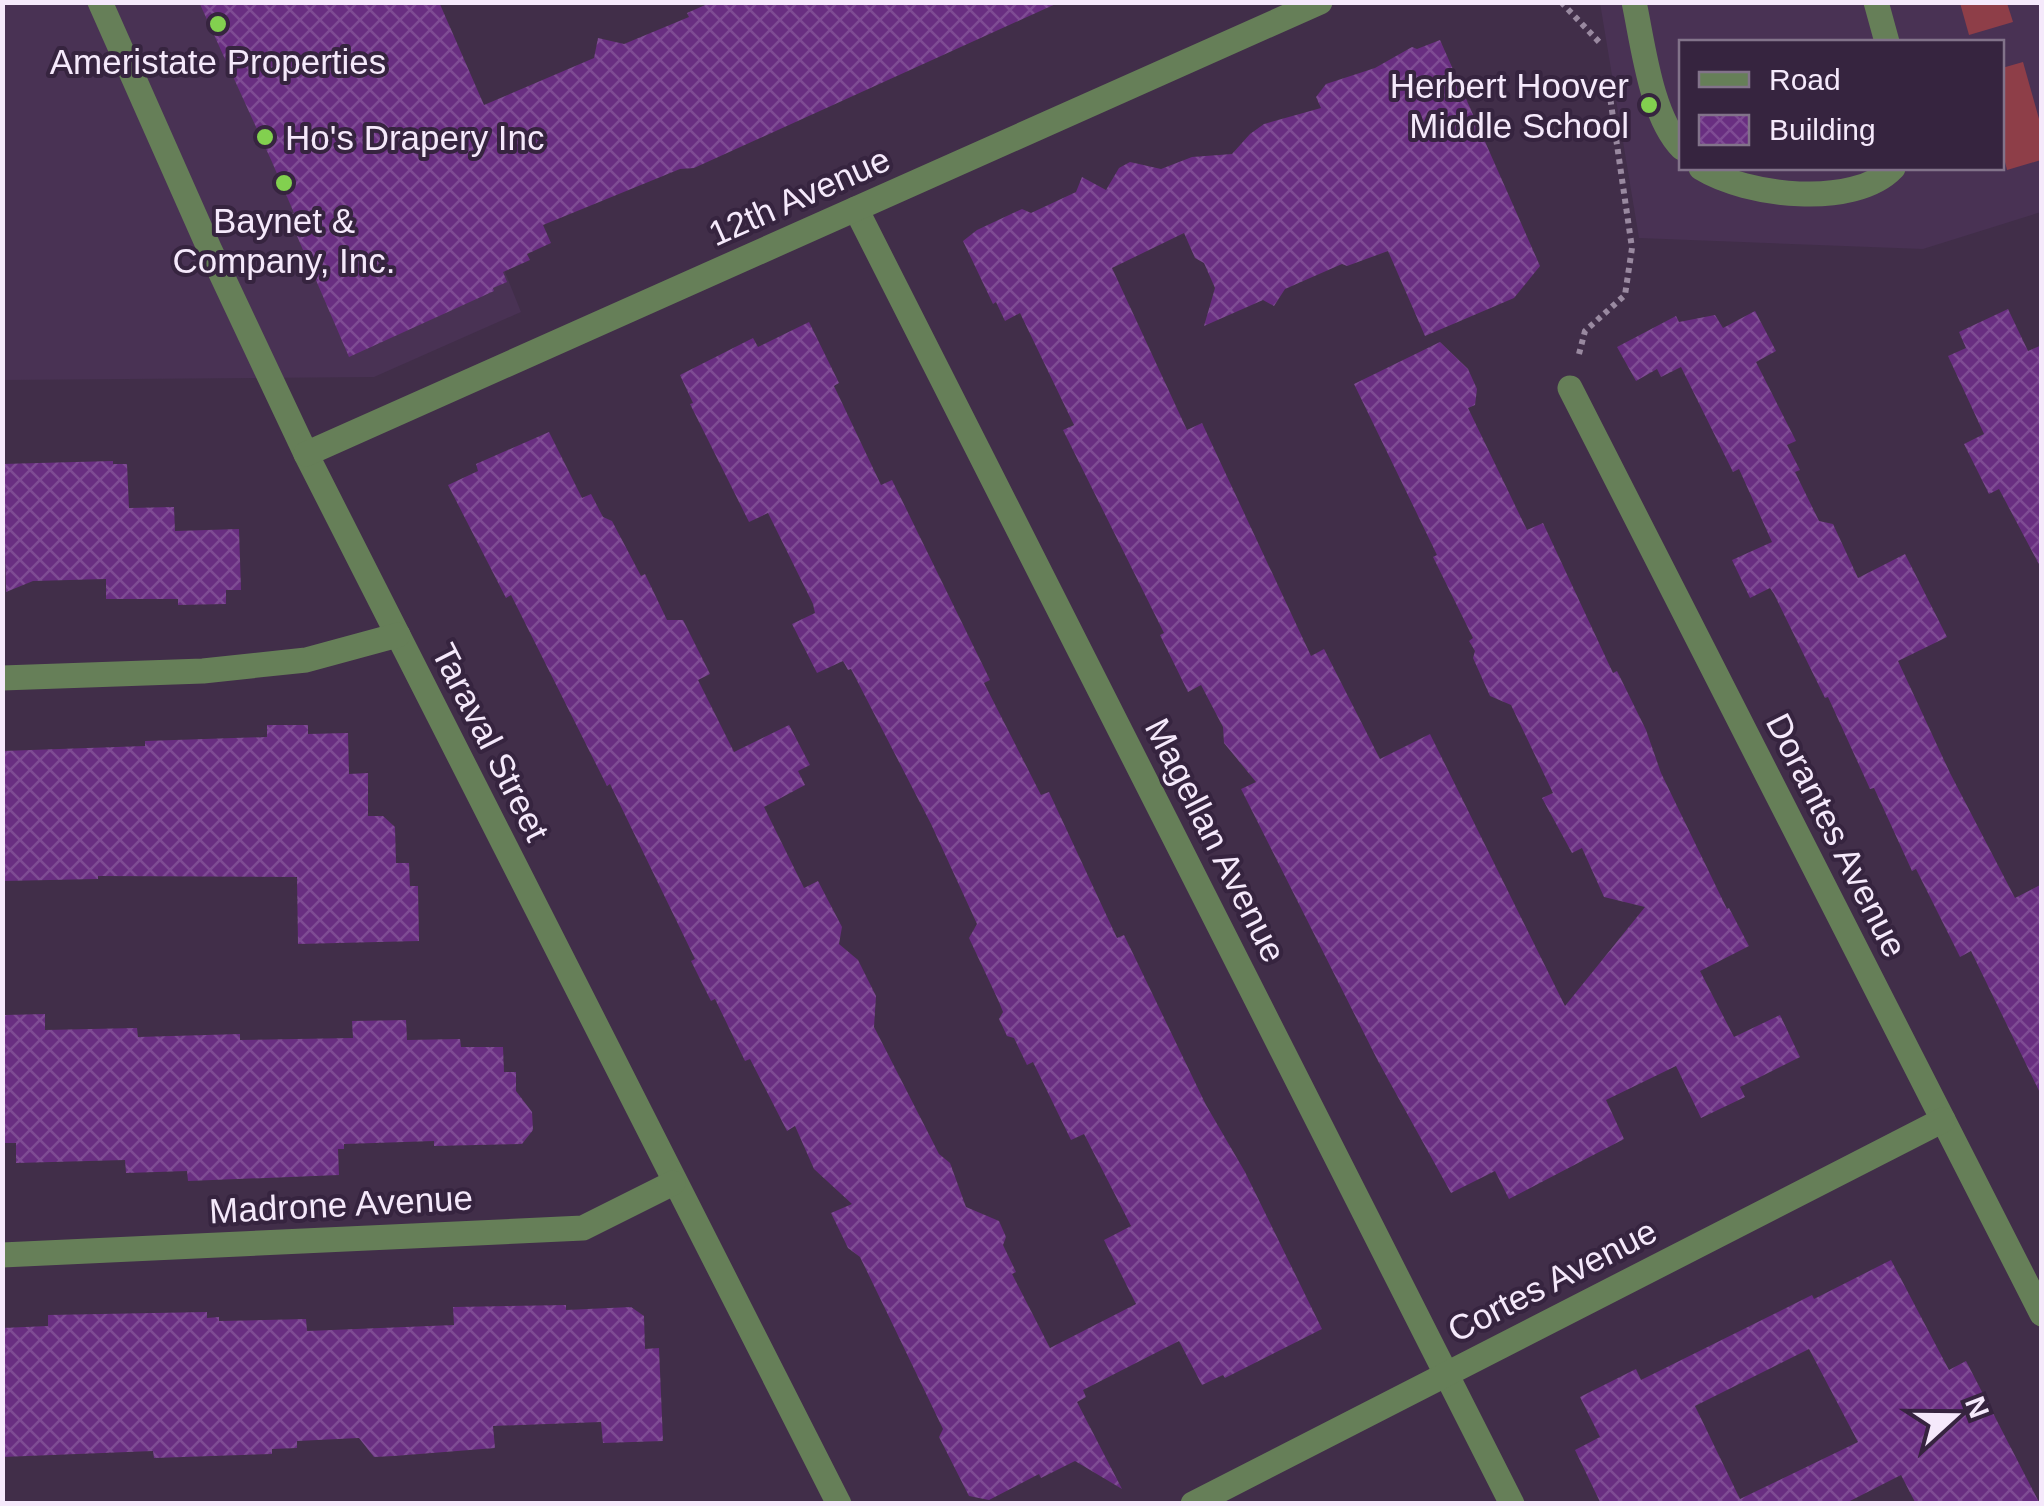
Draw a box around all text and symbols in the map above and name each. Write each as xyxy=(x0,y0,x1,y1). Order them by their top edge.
marker: Ameristate Properties xyxy=(207,13,229,35)
legend xyxy=(1679,40,2004,170)
place label: Ameristate Properties xyxy=(50,42,386,81)
text: Road xyxy=(1769,63,1841,96)
place label: Herbert Hoover Middle School xyxy=(1390,66,1629,145)
marker: Herbert Hoover Middle School xyxy=(1638,94,1660,116)
text: Building xyxy=(1769,113,1876,146)
place label: Ho's Drapery Inc xyxy=(285,118,545,157)
marker: Ho's Drapery Inc xyxy=(254,126,276,148)
street label: 12th Avenue xyxy=(702,139,896,253)
marker: Baynet & Company, Inc. xyxy=(273,172,295,194)
place label: Baynet & Company, Inc. xyxy=(172,201,396,280)
street label: Taraval Street xyxy=(425,637,558,847)
street label: Dorantes Avenue xyxy=(1759,707,1915,963)
street label: Magellan Avenue xyxy=(1138,712,1294,968)
street label: Madrone Avenue xyxy=(208,1178,474,1230)
street label: Cortes Avenue xyxy=(1441,1211,1663,1349)
north arrow xyxy=(1904,1366,2004,1466)
text: N xyxy=(1959,1392,1995,1422)

